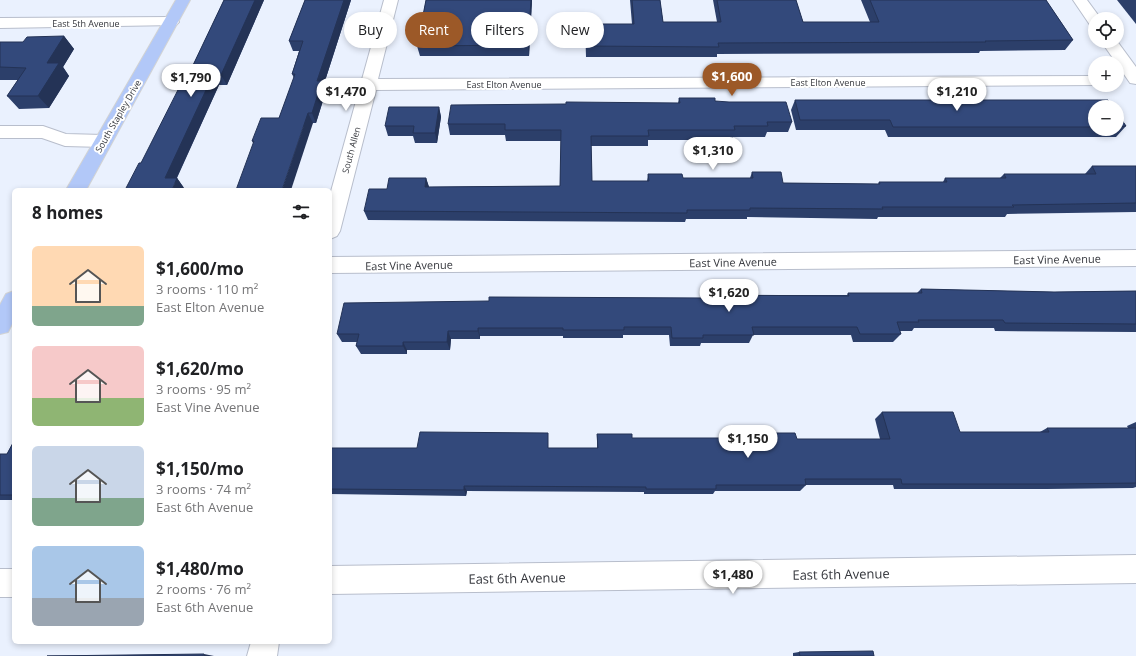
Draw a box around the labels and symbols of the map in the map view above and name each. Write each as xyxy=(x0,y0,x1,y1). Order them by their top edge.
street label: East 5th Avenue xyxy=(52,17,120,30)
pin: $1,600 xyxy=(699,63,765,97)
pin: $1,790 xyxy=(158,64,224,98)
street label: East Elton Avenue xyxy=(791,76,865,89)
street label: South Stapley Drive xyxy=(92,77,144,155)
pin: $1,470 xyxy=(313,78,379,112)
street label: East Elton Avenue xyxy=(467,78,541,91)
pin: $1,210 xyxy=(924,78,990,112)
street label: South Allen xyxy=(339,125,363,175)
pin: $1,310 xyxy=(680,137,746,171)
street label: East Vine Avenue xyxy=(1013,251,1101,267)
street label: East Vine Avenue xyxy=(689,254,777,270)
street label: East Vine Avenue xyxy=(365,257,453,273)
pin: $1,620 xyxy=(696,279,762,313)
pin: $1,150 xyxy=(715,425,781,459)
pin: $1,480 xyxy=(700,561,766,595)
street label: East 6th Avenue xyxy=(792,564,890,584)
street label: East 6th Avenue xyxy=(468,568,566,588)

